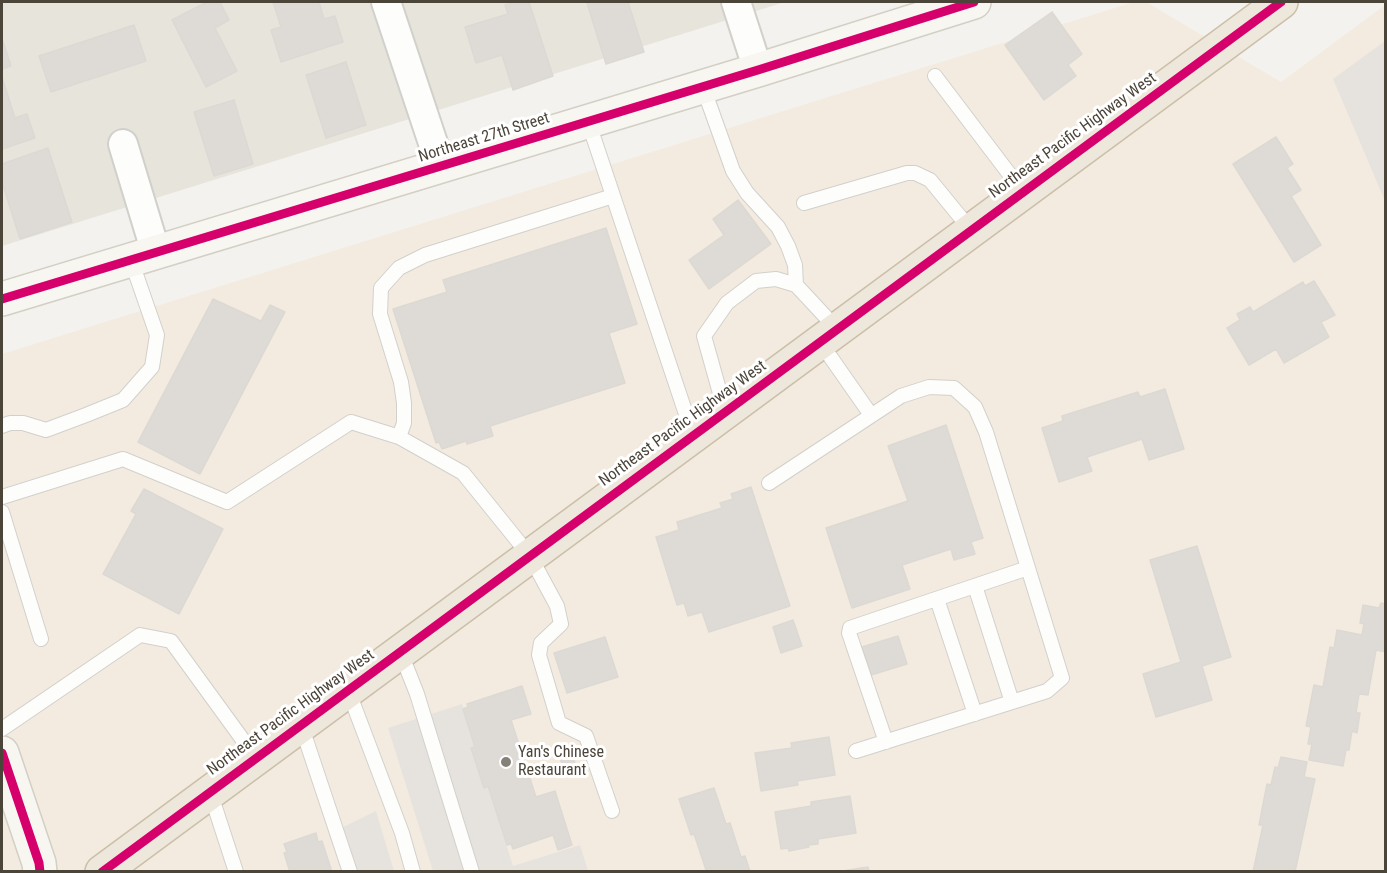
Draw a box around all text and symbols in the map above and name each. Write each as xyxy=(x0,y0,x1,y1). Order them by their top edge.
street label: Northeast Pacific Highway West xyxy=(986,69,1160,203)
street label: Northeast 27th Street xyxy=(416,109,552,167)
street label: Northeast Pacific Highway West xyxy=(596,357,770,491)
street label: Northeast Pacific Highway West xyxy=(204,646,378,780)
place label: Yan's Chinese Restaurant xyxy=(518,743,604,781)
marker: Yan's Chinese Restaurant xyxy=(499,755,513,769)

